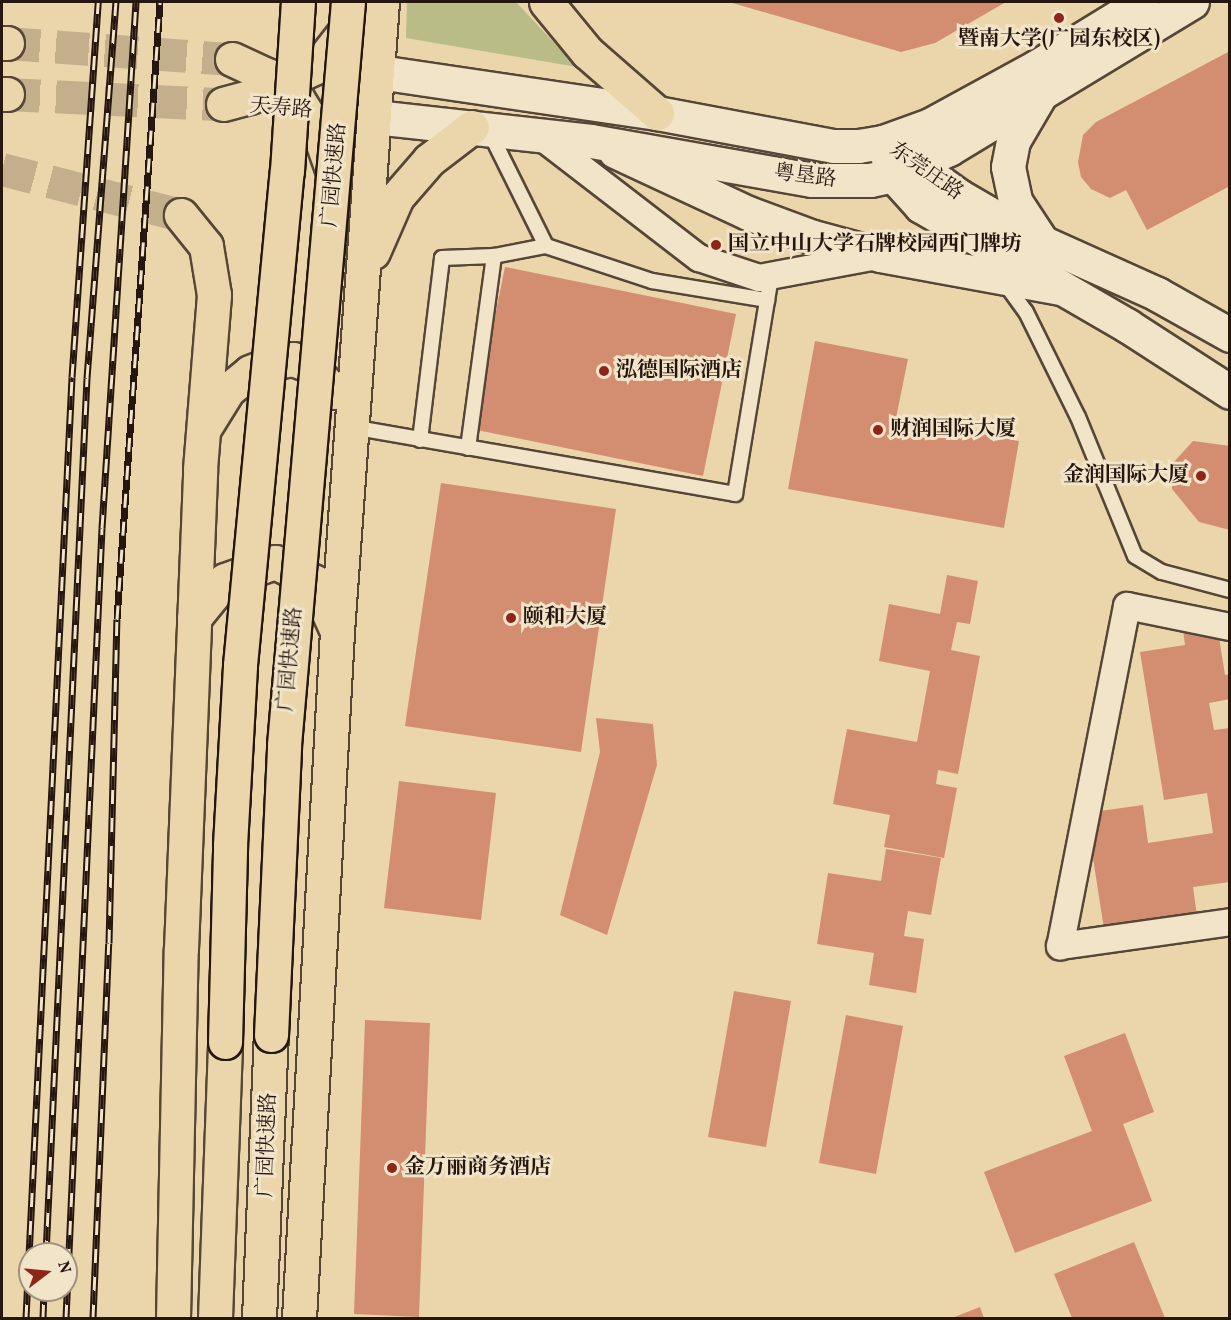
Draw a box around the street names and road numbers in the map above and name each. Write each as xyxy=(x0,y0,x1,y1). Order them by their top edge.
street label: 天寿路 xyxy=(249,94,313,124)
street label: 广园快速路 xyxy=(318,122,352,228)
street label: 东莞庄路 xyxy=(884,138,968,206)
street label: 粤垦路 xyxy=(772,161,838,193)
street label: 广园快速路 xyxy=(274,606,308,712)
street label: 广园快速路 xyxy=(254,1092,282,1198)

